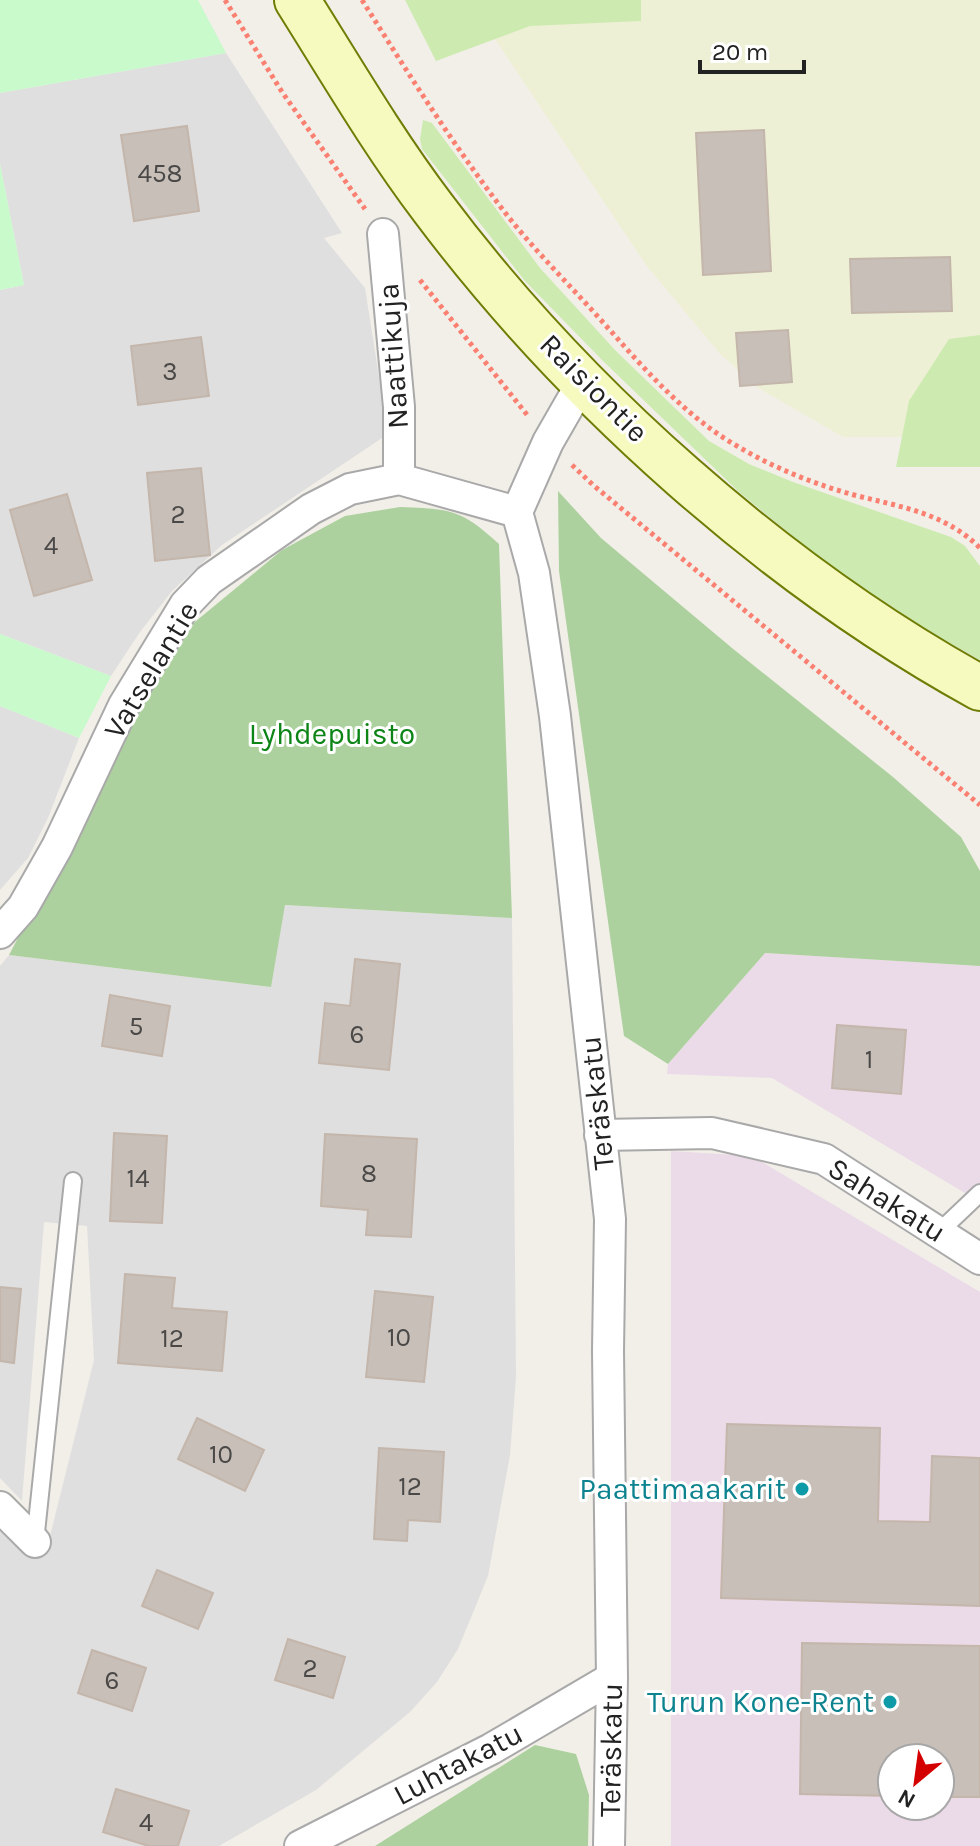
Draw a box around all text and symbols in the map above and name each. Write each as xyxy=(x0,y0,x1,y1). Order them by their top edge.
scale bar xyxy=(700,24,804,74)
text: 20 m xyxy=(712,38,768,66)
house number: 458 xyxy=(137,158,183,189)
street label: Naattikuja xyxy=(370,282,416,430)
street label: Raisiontie xyxy=(532,326,656,450)
house number: 3 xyxy=(162,356,178,387)
house number: 2 xyxy=(170,499,186,530)
house number: 4 xyxy=(44,530,58,561)
street label: Vatselantie xyxy=(96,595,206,745)
park label: Lyhdepuisto xyxy=(249,716,415,752)
house number: 5 xyxy=(129,1011,143,1042)
house number: 6 xyxy=(350,1019,364,1050)
street label: Teräskatu xyxy=(572,1034,622,1172)
house number: 1 xyxy=(865,1044,873,1075)
street label: Sahakatu xyxy=(821,1150,953,1250)
house number: 8 xyxy=(361,1158,377,1189)
house number: 14 xyxy=(126,1163,150,1194)
house number: 10 xyxy=(387,1322,411,1353)
house number: 12 xyxy=(160,1323,184,1354)
house number: 10 xyxy=(209,1439,233,1470)
house number: 12 xyxy=(398,1471,422,1502)
place label: Paattimaakarit xyxy=(579,1471,786,1507)
marker: Paattimaakarit xyxy=(793,1480,811,1498)
house number: 2 xyxy=(302,1653,318,1684)
house number: 6 xyxy=(105,1665,119,1696)
street label: Teräskatu xyxy=(592,1683,630,1817)
place label: Turun Kone-Rent xyxy=(647,1684,874,1720)
marker: Turun Kone-Rent xyxy=(881,1693,899,1711)
street label: Luhtakatu xyxy=(387,1715,529,1813)
north arrow xyxy=(876,1742,956,1822)
text: N xyxy=(894,1783,920,1814)
house number: 4 xyxy=(139,1807,153,1838)

